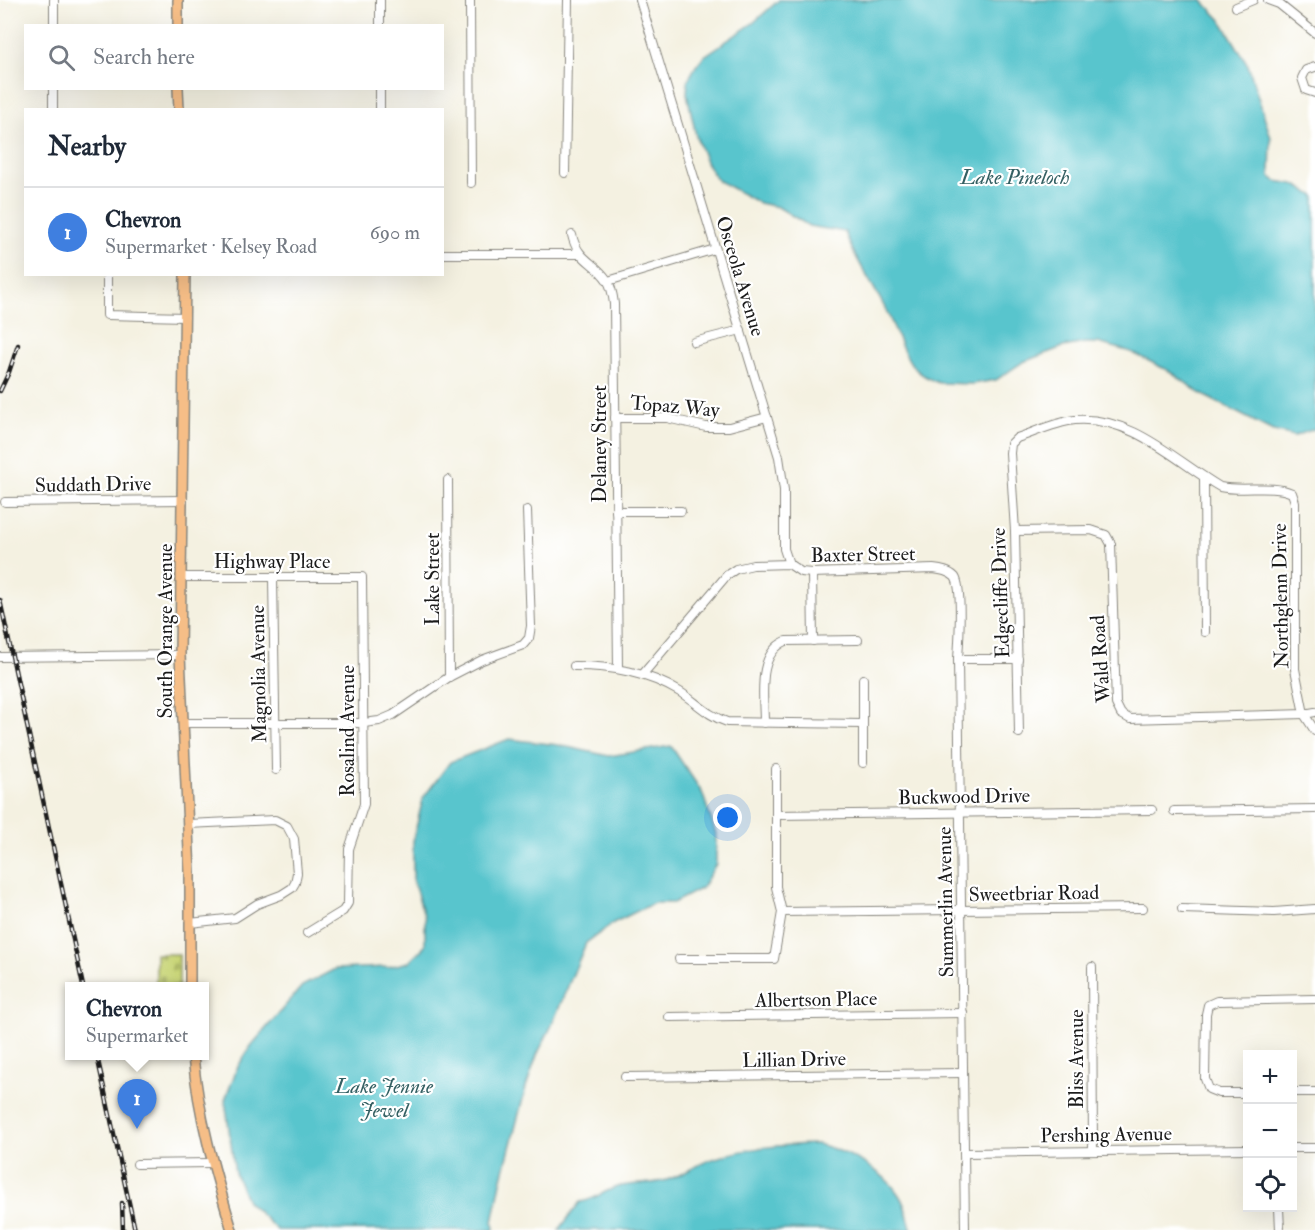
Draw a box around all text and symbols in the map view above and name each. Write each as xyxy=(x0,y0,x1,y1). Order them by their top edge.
search box xyxy=(24,24,444,90)
icon: search xyxy=(45,41,78,74)
text: Search here xyxy=(93,43,195,71)
text: Nearby xyxy=(48,131,126,163)
water label: Lake Pineloch xyxy=(959,164,1070,191)
text: Chevron xyxy=(105,206,181,234)
street label: Osceola Avenue xyxy=(710,213,771,339)
text: 1 xyxy=(64,220,71,245)
text: 690 m xyxy=(370,220,420,245)
text: Supermarket · Kelsey Road xyxy=(105,234,317,259)
street label: Delaney Street xyxy=(587,385,612,503)
street label: Topaz Way xyxy=(629,390,722,424)
street label: Suddath Drive xyxy=(35,471,151,498)
street label: Northglenn Drive xyxy=(1267,523,1294,669)
street label: Edgecliffe Drive xyxy=(986,527,1015,659)
street label: Lake Street xyxy=(420,532,445,625)
street label: Baxter Street xyxy=(810,541,916,568)
street label: South Orange Avenue xyxy=(153,544,178,718)
street label: Highway Place xyxy=(214,549,330,574)
street label: Magnolia Avenue xyxy=(245,605,272,743)
street label: Wald Road xyxy=(1085,614,1116,705)
street label: Rosalind Avenue xyxy=(335,665,360,797)
street label: Buckwood Drive xyxy=(898,783,1030,810)
your location xyxy=(713,803,742,832)
street label: Summerlin Avenue xyxy=(932,826,959,978)
street label: Sweetbriar Road xyxy=(969,880,1100,907)
popup xyxy=(65,982,209,1060)
street label: Albertson Place xyxy=(754,986,877,1013)
text: Chevron xyxy=(86,995,162,1023)
street label: Bliss Avenue xyxy=(1064,1009,1089,1109)
text: Supermarket xyxy=(86,1023,188,1048)
street label: Lillian Drive xyxy=(742,1046,846,1073)
map controls xyxy=(1243,1050,1297,1212)
button: + xyxy=(1243,1050,1297,1104)
water label: Lake Jennie Jewel xyxy=(334,1073,434,1124)
pin: 1 xyxy=(118,1080,156,1129)
button: − xyxy=(1243,1104,1297,1158)
street label: Pershing Avenue xyxy=(1040,1121,1172,1148)
button: locate xyxy=(1243,1158,1297,1212)

